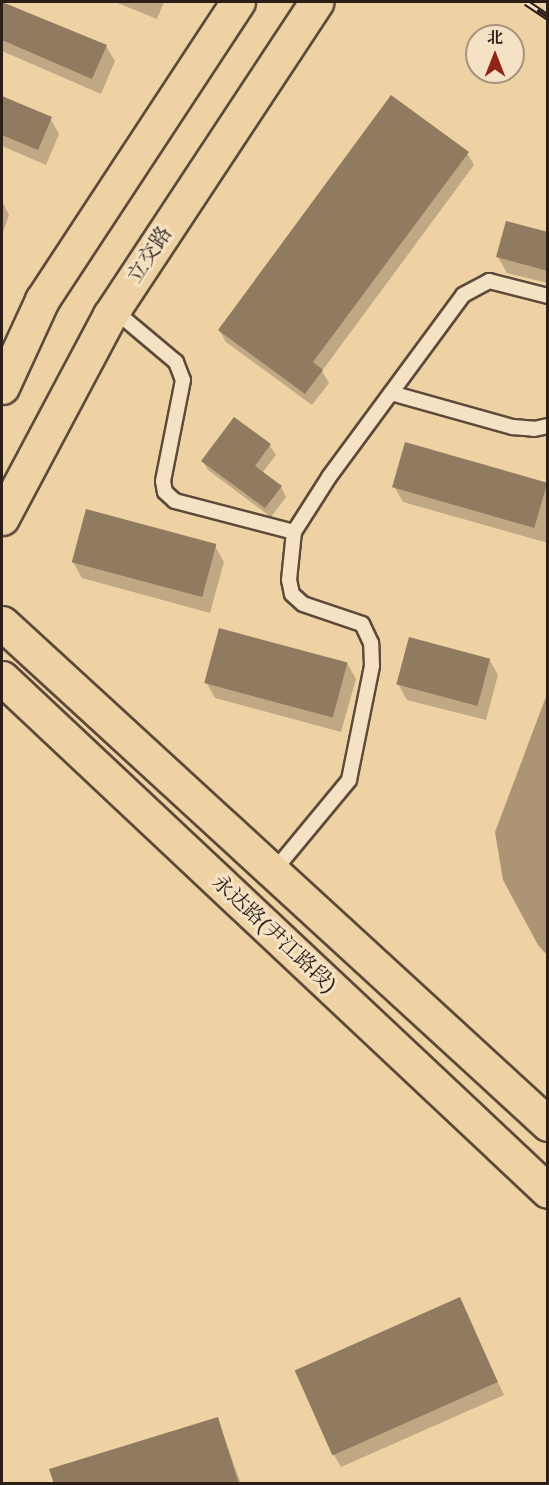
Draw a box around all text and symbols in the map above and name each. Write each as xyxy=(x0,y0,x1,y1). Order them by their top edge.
north arrow xyxy=(465,24,525,84)
text: 北 xyxy=(487,28,503,48)
street label: 立交路 xyxy=(122,222,178,288)
street label: 永达路(尹江路段) xyxy=(207,870,341,998)

